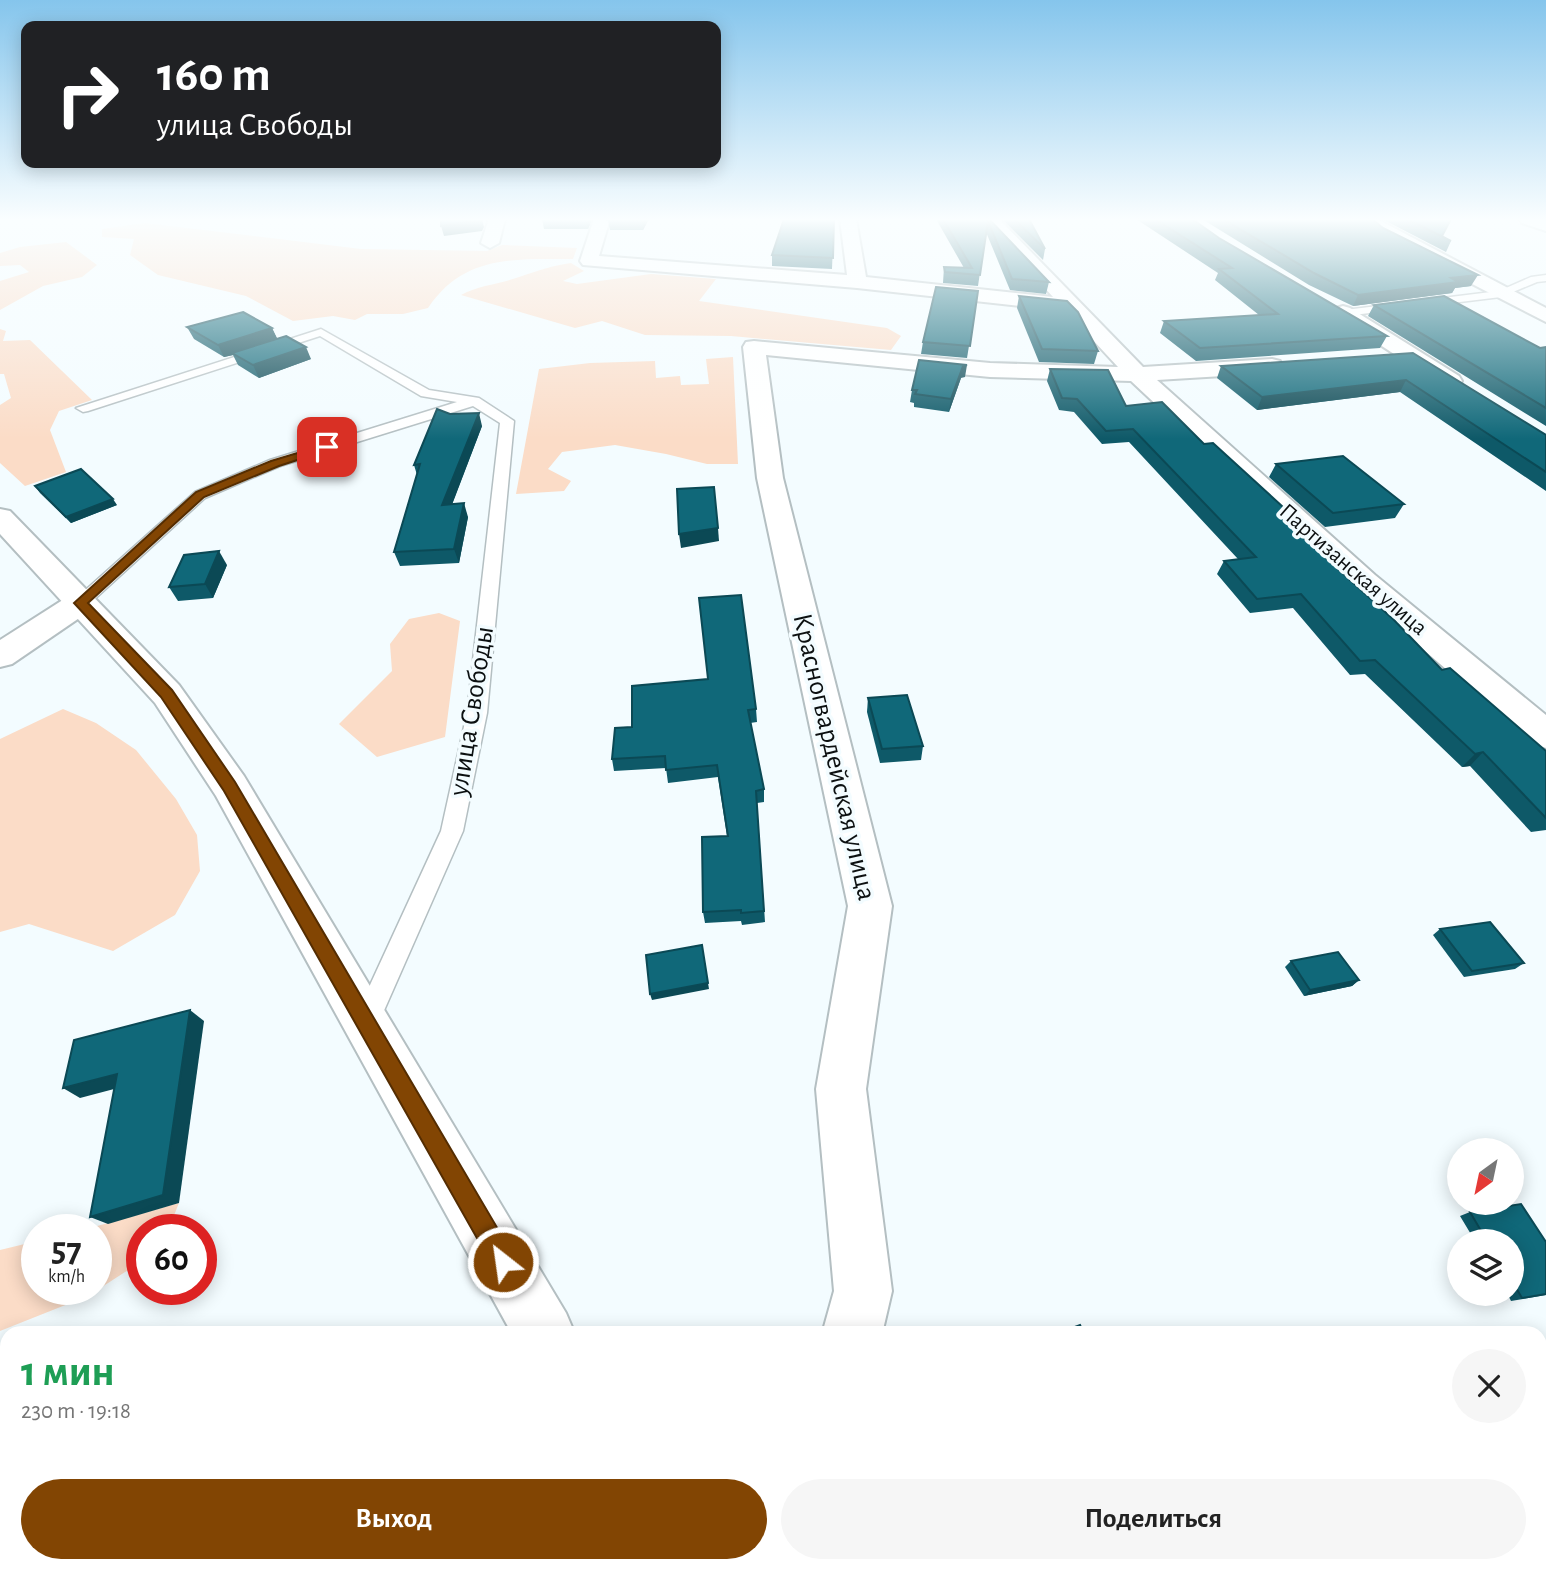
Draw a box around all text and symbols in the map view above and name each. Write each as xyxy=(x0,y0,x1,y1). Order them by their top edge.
icon: right xyxy=(42,49,133,140)
text: 160 m xyxy=(157,51,271,100)
text: улица Свободы xyxy=(157,109,353,141)
pin xyxy=(297,417,357,477)
icon: arrive xyxy=(308,428,346,466)
street label: Партизанская улица xyxy=(1275,500,1431,640)
street label: Красногвардейская улица xyxy=(787,611,881,903)
street label: улица Свободы xyxy=(445,624,499,799)
north arrow xyxy=(1447,1138,1524,1214)
map controls xyxy=(1447,1138,1524,1306)
speed limit sign: 60 xyxy=(126,1214,217,1305)
position arrow xyxy=(466,1225,540,1299)
button: layers xyxy=(1447,1229,1524,1306)
text: 57 xyxy=(51,1233,82,1268)
text: km/h xyxy=(48,1268,85,1286)
button: close xyxy=(1452,1349,1526,1423)
text: 1 мин xyxy=(21,1351,115,1393)
text: 230 m · 19:18 xyxy=(21,1400,131,1423)
button: Выход xyxy=(21,1479,767,1559)
button: Поделиться xyxy=(781,1479,1526,1559)

